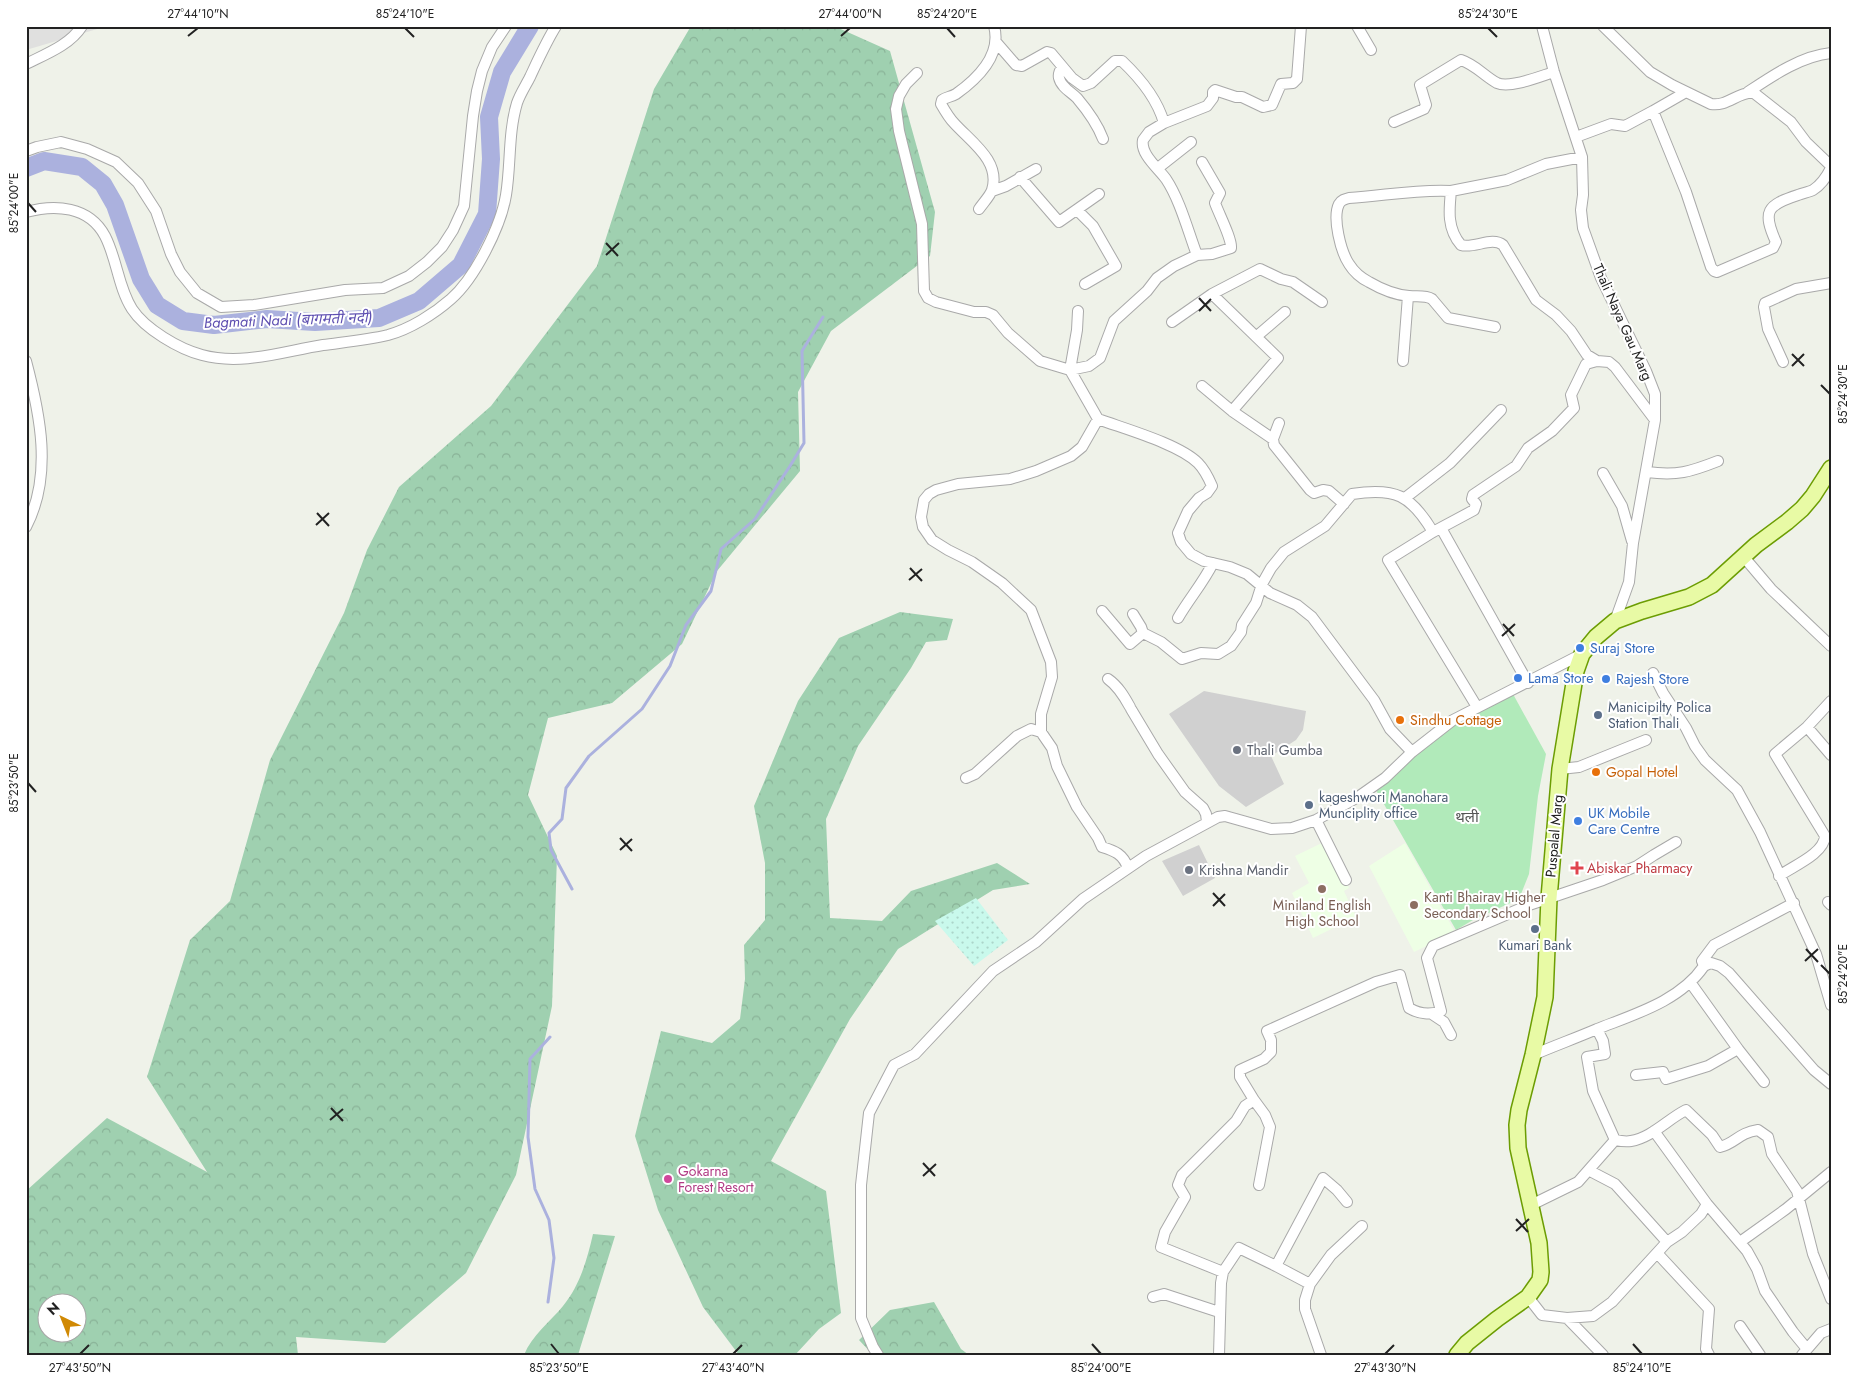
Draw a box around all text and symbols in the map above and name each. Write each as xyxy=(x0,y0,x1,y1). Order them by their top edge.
text: 27°44'10"N xyxy=(167,5,229,23)
text: 85°24'10"E xyxy=(376,5,434,23)
text: 27°44'00"N xyxy=(818,5,882,23)
text: 85°24'20"E xyxy=(917,5,977,23)
text: 85°24'30"E xyxy=(1458,5,1518,23)
text: 85°24'00"E xyxy=(5,173,23,233)
street label: Thali Naya Gau Marg xyxy=(1588,260,1658,384)
water label: Bagmati Nadi (बागमती नदी) xyxy=(203,306,373,334)
text: 85°24'30"E xyxy=(1834,364,1852,424)
place label: Suraj Store xyxy=(1590,638,1655,658)
marker: Suraj Store xyxy=(1574,642,1586,654)
place label: Lama Store xyxy=(1528,668,1593,688)
place label: Rajesh Store xyxy=(1616,669,1689,689)
marker: Lama Store xyxy=(1512,672,1524,684)
marker: Rajesh Store xyxy=(1600,673,1612,685)
place label: Manicipilty Polica Station Thali xyxy=(1608,697,1711,733)
marker: Manicipilty Polica Station Thali xyxy=(1592,709,1604,721)
place label: Sindhu Cottage xyxy=(1410,710,1501,730)
marker: Sindhu Cottage xyxy=(1394,714,1406,726)
place label: Thali Gumba xyxy=(1247,740,1323,760)
marker: Thali Gumba xyxy=(1231,744,1243,756)
text: 85°23'50"E xyxy=(5,753,23,813)
place label: Gopal Hotel xyxy=(1606,762,1678,782)
marker: Gopal Hotel xyxy=(1590,766,1602,778)
place label: kageshwori Manohara Munciplity office xyxy=(1319,787,1448,823)
street label: Puspalal Marg xyxy=(1540,794,1568,878)
marker: kageshwori Manohara Munciplity office xyxy=(1303,799,1315,811)
place label: UK Mobile Care Centre xyxy=(1588,803,1660,839)
district label: थली xyxy=(1455,806,1480,828)
marker: UK Mobile Care Centre xyxy=(1572,815,1584,827)
place label: Abiskar Pharmacy xyxy=(1587,858,1693,878)
place label: Krishna Mandir xyxy=(1199,860,1289,880)
marker: Abiskar Pharmacy xyxy=(1571,862,1583,874)
marker: Krishna Mandir xyxy=(1183,864,1195,876)
marker: Miniland English High School xyxy=(1316,883,1328,895)
place label: Kanti Bhairav Higher Secondary School xyxy=(1424,887,1546,923)
place label: Miniland English High School xyxy=(1273,895,1371,931)
marker: Kanti Bhairav Higher Secondary School xyxy=(1408,899,1420,911)
marker: Kumari Bank xyxy=(1529,923,1541,935)
place label: Kumari Bank xyxy=(1498,935,1572,955)
text: 85°24'20"E xyxy=(1834,944,1852,1004)
place label: Gokarna Forest Resort xyxy=(678,1161,754,1197)
marker: Gokarna Forest Resort xyxy=(662,1173,674,1185)
north arrow xyxy=(38,1294,88,1344)
text: N xyxy=(42,1297,64,1320)
text: 27°43'50"N xyxy=(49,1359,111,1377)
text: 85°23'50"E xyxy=(529,1359,589,1377)
text: 27°43'40"N xyxy=(702,1359,764,1377)
text: 85°24'00"E xyxy=(1071,1359,1131,1377)
text: 27°43'30"N xyxy=(1354,1359,1416,1377)
text: 85°24'10"E xyxy=(1613,1359,1671,1377)

